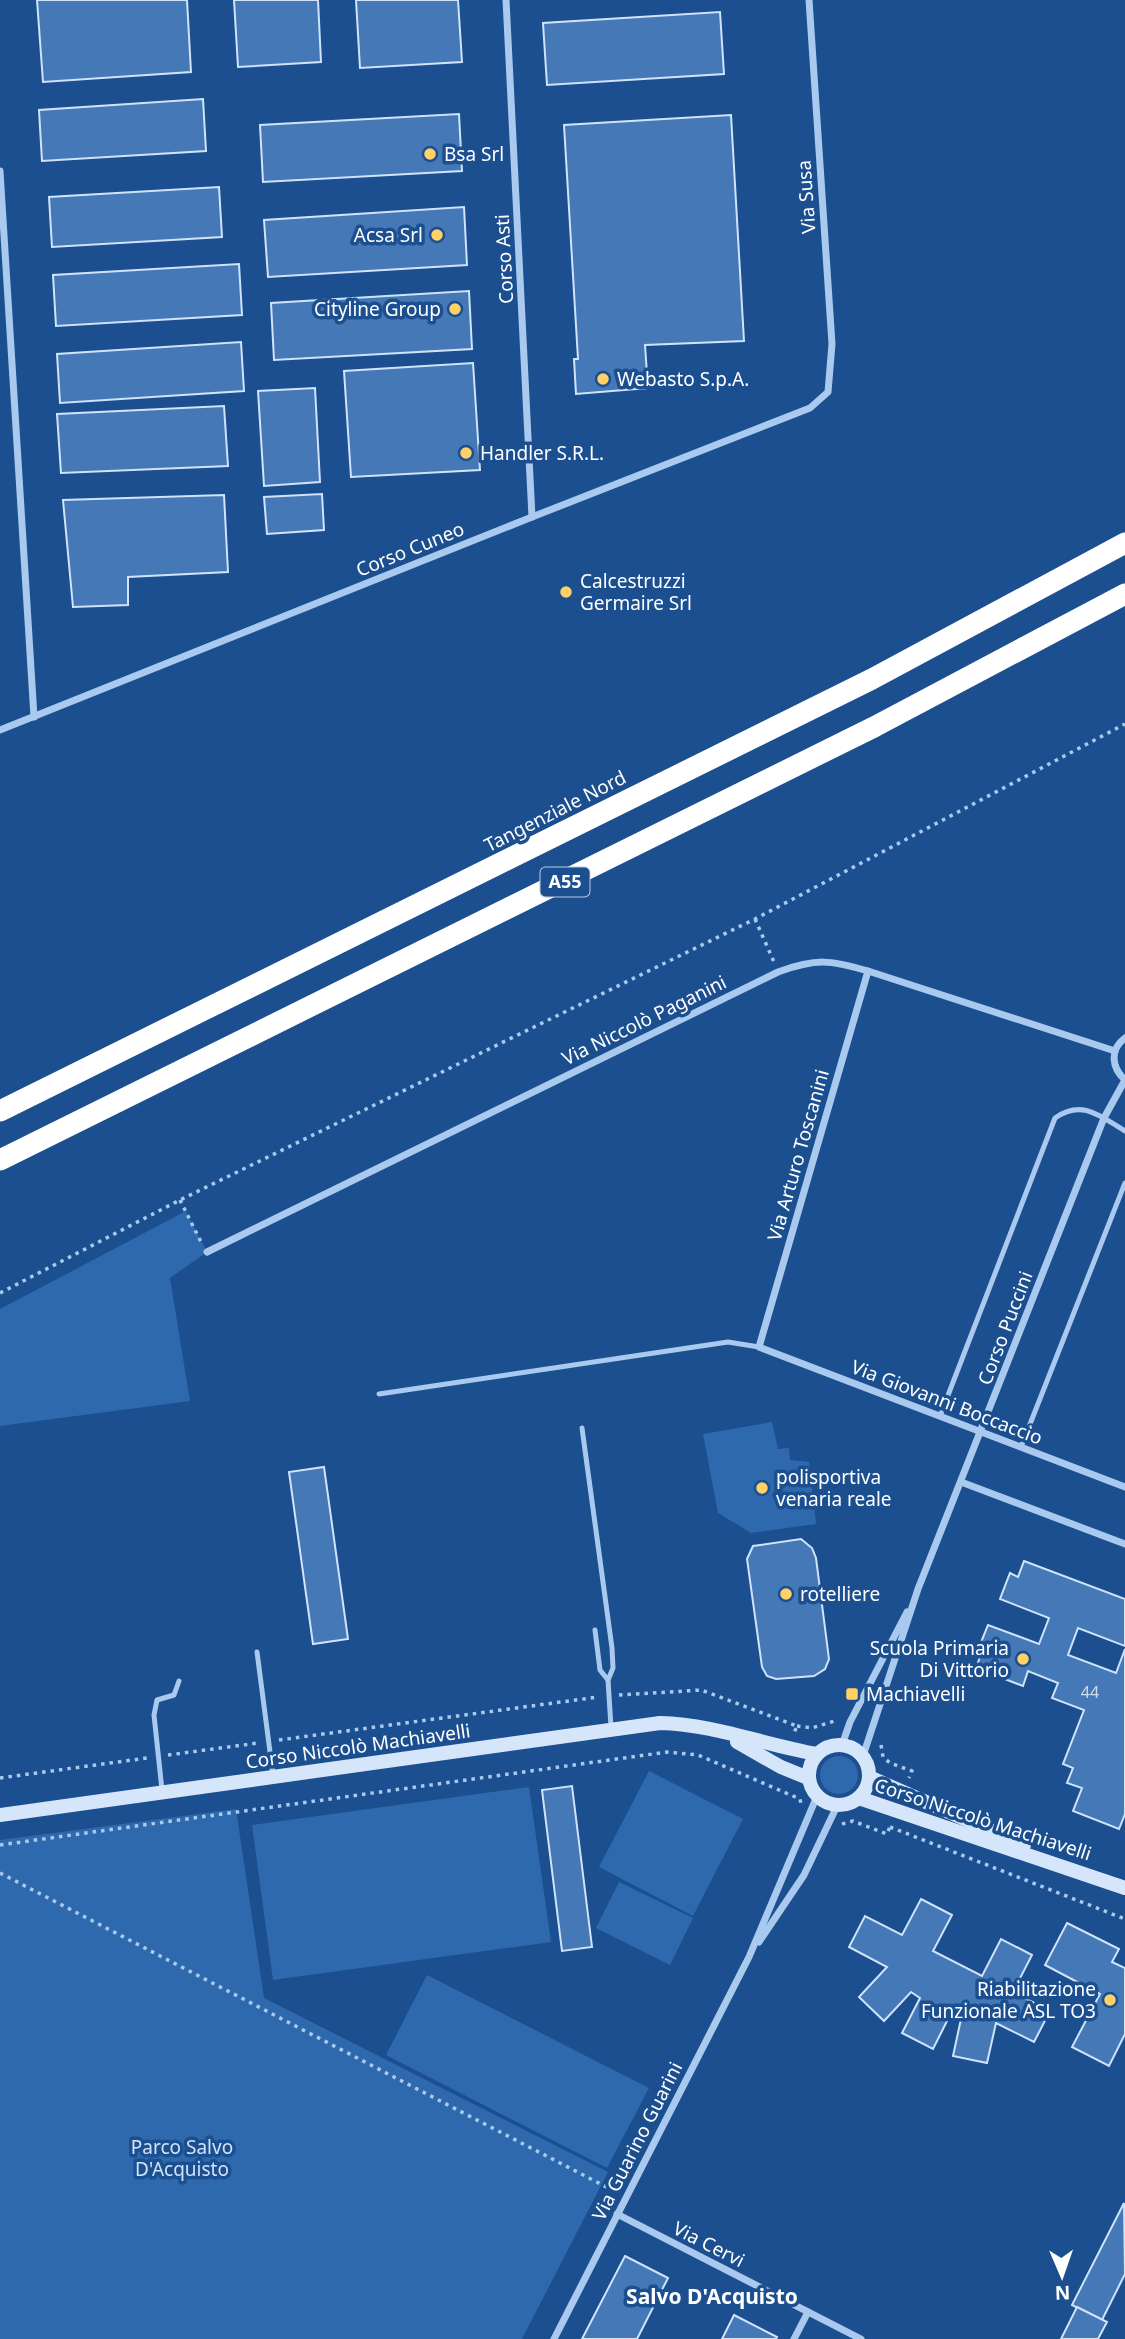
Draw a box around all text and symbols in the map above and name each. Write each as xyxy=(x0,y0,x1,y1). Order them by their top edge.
place label: Bsa Srl xyxy=(444,141,504,167)
marker: Bsa Srl xyxy=(422,146,438,162)
street label: Via Susa xyxy=(790,159,822,235)
street label: Corso Asti xyxy=(489,213,519,305)
place label: Acsa Srl xyxy=(354,222,423,248)
marker: Acsa Srl xyxy=(429,227,445,243)
place label: Cityline Group xyxy=(314,296,441,322)
marker: Cityline Group xyxy=(447,301,463,317)
place label: Webasto S.p.A. xyxy=(617,366,749,392)
marker: Webasto S.p.A. xyxy=(595,371,611,387)
place label: Handler S.R.L. xyxy=(480,440,604,466)
marker: Handler S.R.L. xyxy=(458,445,474,461)
street label: Corso Cuneo xyxy=(352,515,468,583)
place label: Calcestruzzi Germaire Srl xyxy=(580,568,692,616)
marker: Calcestruzzi Germaire Srl xyxy=(558,584,574,600)
street label: Tangenziale Nord xyxy=(480,764,630,858)
road number: A55 xyxy=(540,868,590,897)
street label: Via Niccolò Paganini xyxy=(557,969,731,1071)
street label: Via Arturo Toscanini xyxy=(761,1066,835,1244)
street label: Corso Puccini xyxy=(971,1267,1039,1389)
street label: Via Giovanni Boccaccio xyxy=(848,1354,1046,1450)
place label: polisportiva venaria reale xyxy=(776,1464,892,1512)
marker: polisportiva venaria reale xyxy=(754,1480,770,1496)
place label: rotelliere xyxy=(800,1581,880,1607)
marker: rotelliere xyxy=(778,1586,794,1602)
place label: Scuola Primaria Di Vittorio xyxy=(870,1635,1009,1683)
marker: Scuola Primaria Di Vittorio xyxy=(1015,1651,1031,1667)
place label: Machiavelli xyxy=(866,1681,965,1707)
house number: 44 xyxy=(1081,1681,1099,1703)
marker: Machiavelli xyxy=(844,1686,860,1702)
street label: Corso Niccolò Machiavelli xyxy=(244,1717,472,1775)
street label: Corso Niccolò Machiavelli xyxy=(871,1772,1095,1866)
place label: Riabilitazione Funzionale ASL TO3 xyxy=(921,1976,1096,2024)
marker: Riabilitazione Funzionale ASL TO3 xyxy=(1102,1992,1118,2008)
street label: Via Guarino Guarini xyxy=(586,2057,688,2225)
park label: Parco Salvo D'Acquisto xyxy=(131,2134,233,2182)
street label: Via Cervi xyxy=(669,2215,749,2273)
north arrow xyxy=(1027,2241,1097,2311)
text: N xyxy=(1054,2280,1071,2306)
district label: Salvo D'Acquisto xyxy=(626,2282,798,2310)

